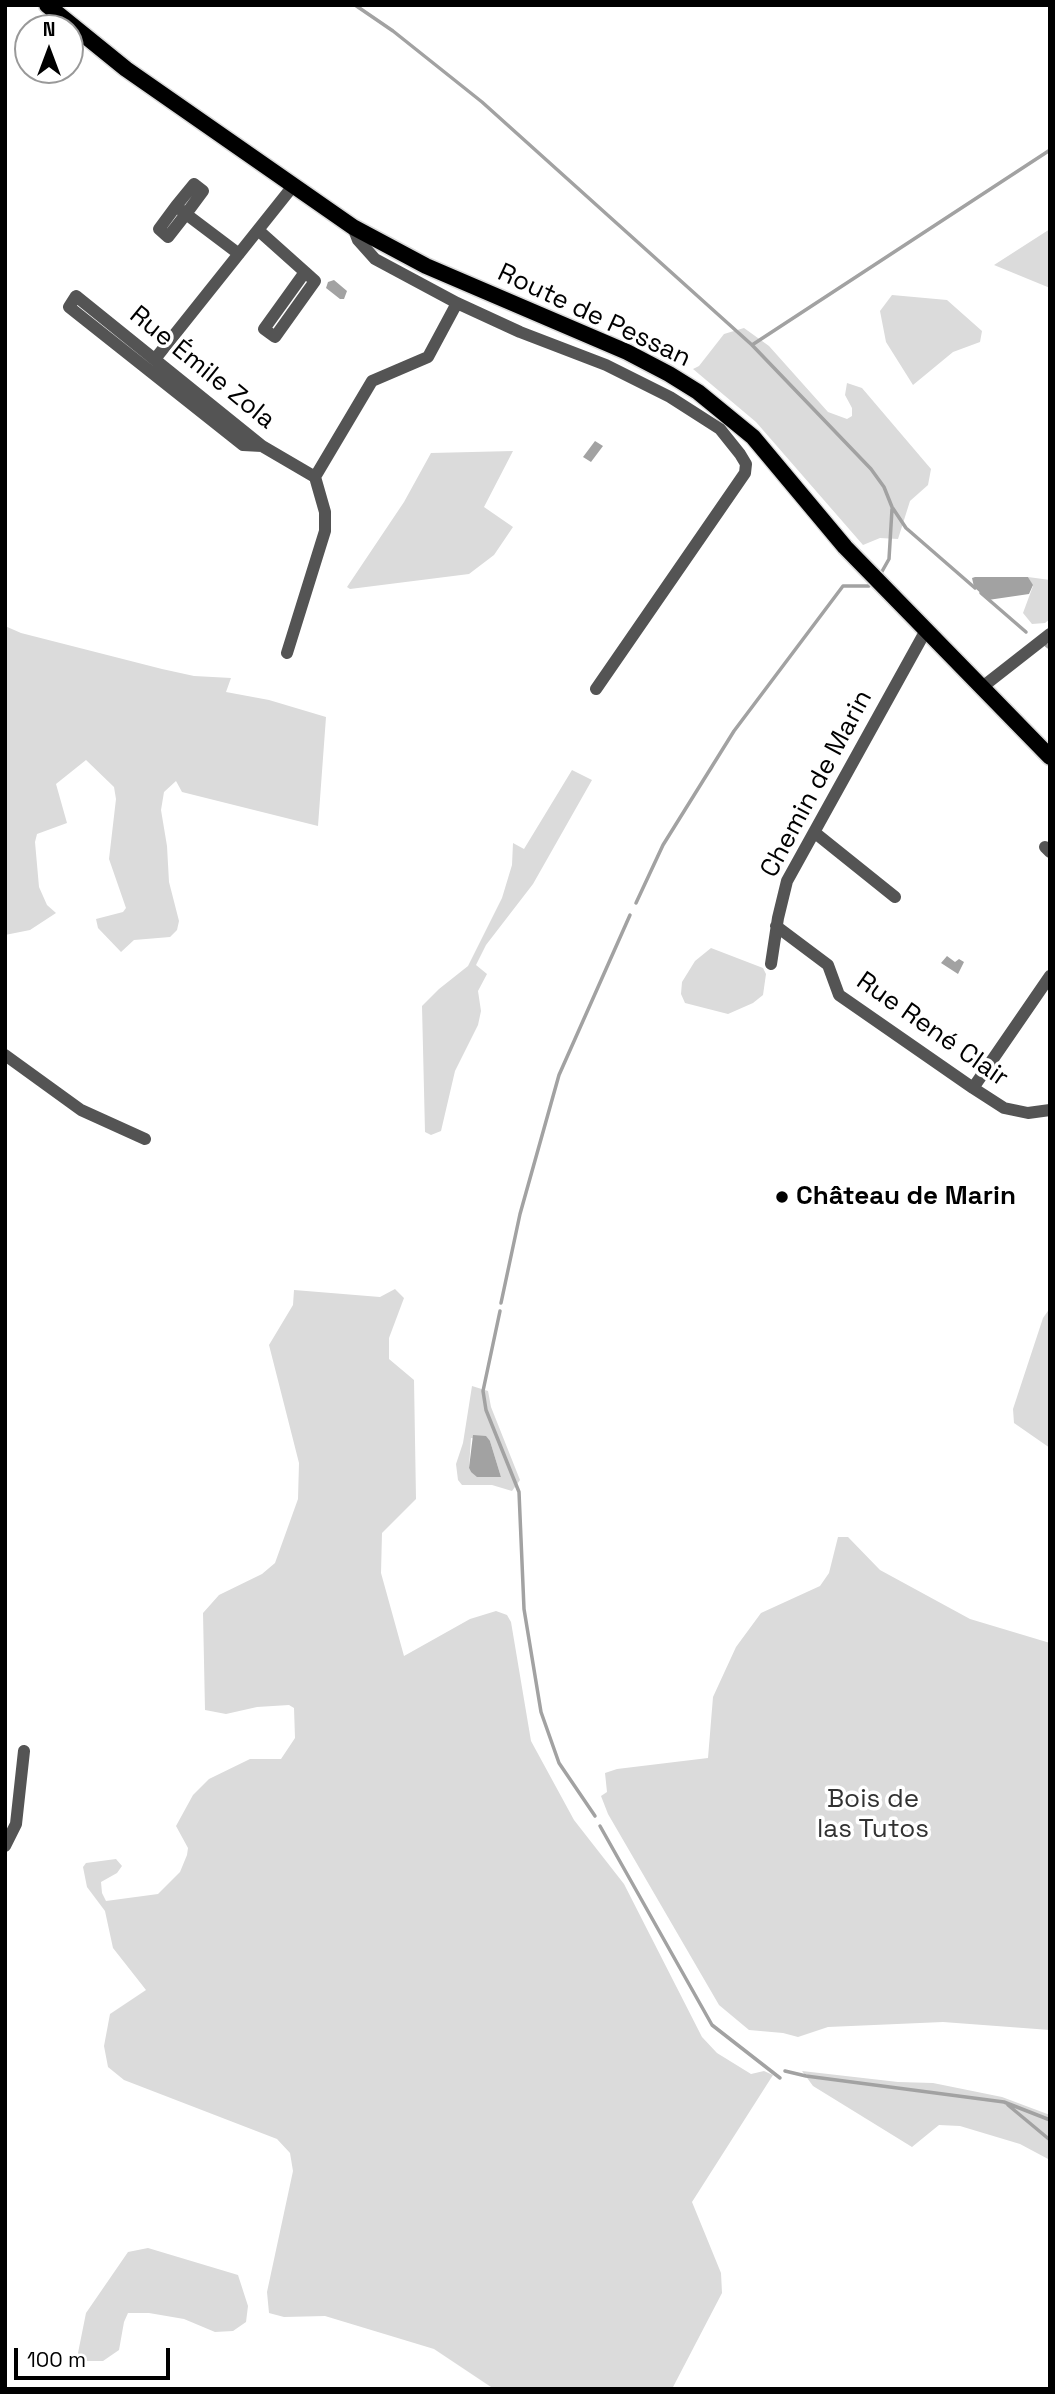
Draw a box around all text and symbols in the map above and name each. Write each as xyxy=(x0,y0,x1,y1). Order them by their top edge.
north arrow xyxy=(14,14,84,84)
text: N xyxy=(43,17,55,42)
street label: Route de Pessan xyxy=(492,258,696,374)
street label: Rue Émile Zola xyxy=(123,300,281,436)
street label: Chemin de Marin xyxy=(754,685,880,883)
street label: Rue René Clair xyxy=(850,966,1014,1094)
place label: Château de Marin xyxy=(796,1181,1016,1213)
marker: Château de Marin xyxy=(774,1189,790,1205)
park label: Bois de las Tutos xyxy=(817,1784,929,1846)
scale bar xyxy=(18,2334,173,2378)
text: 100 m xyxy=(27,2346,86,2373)

